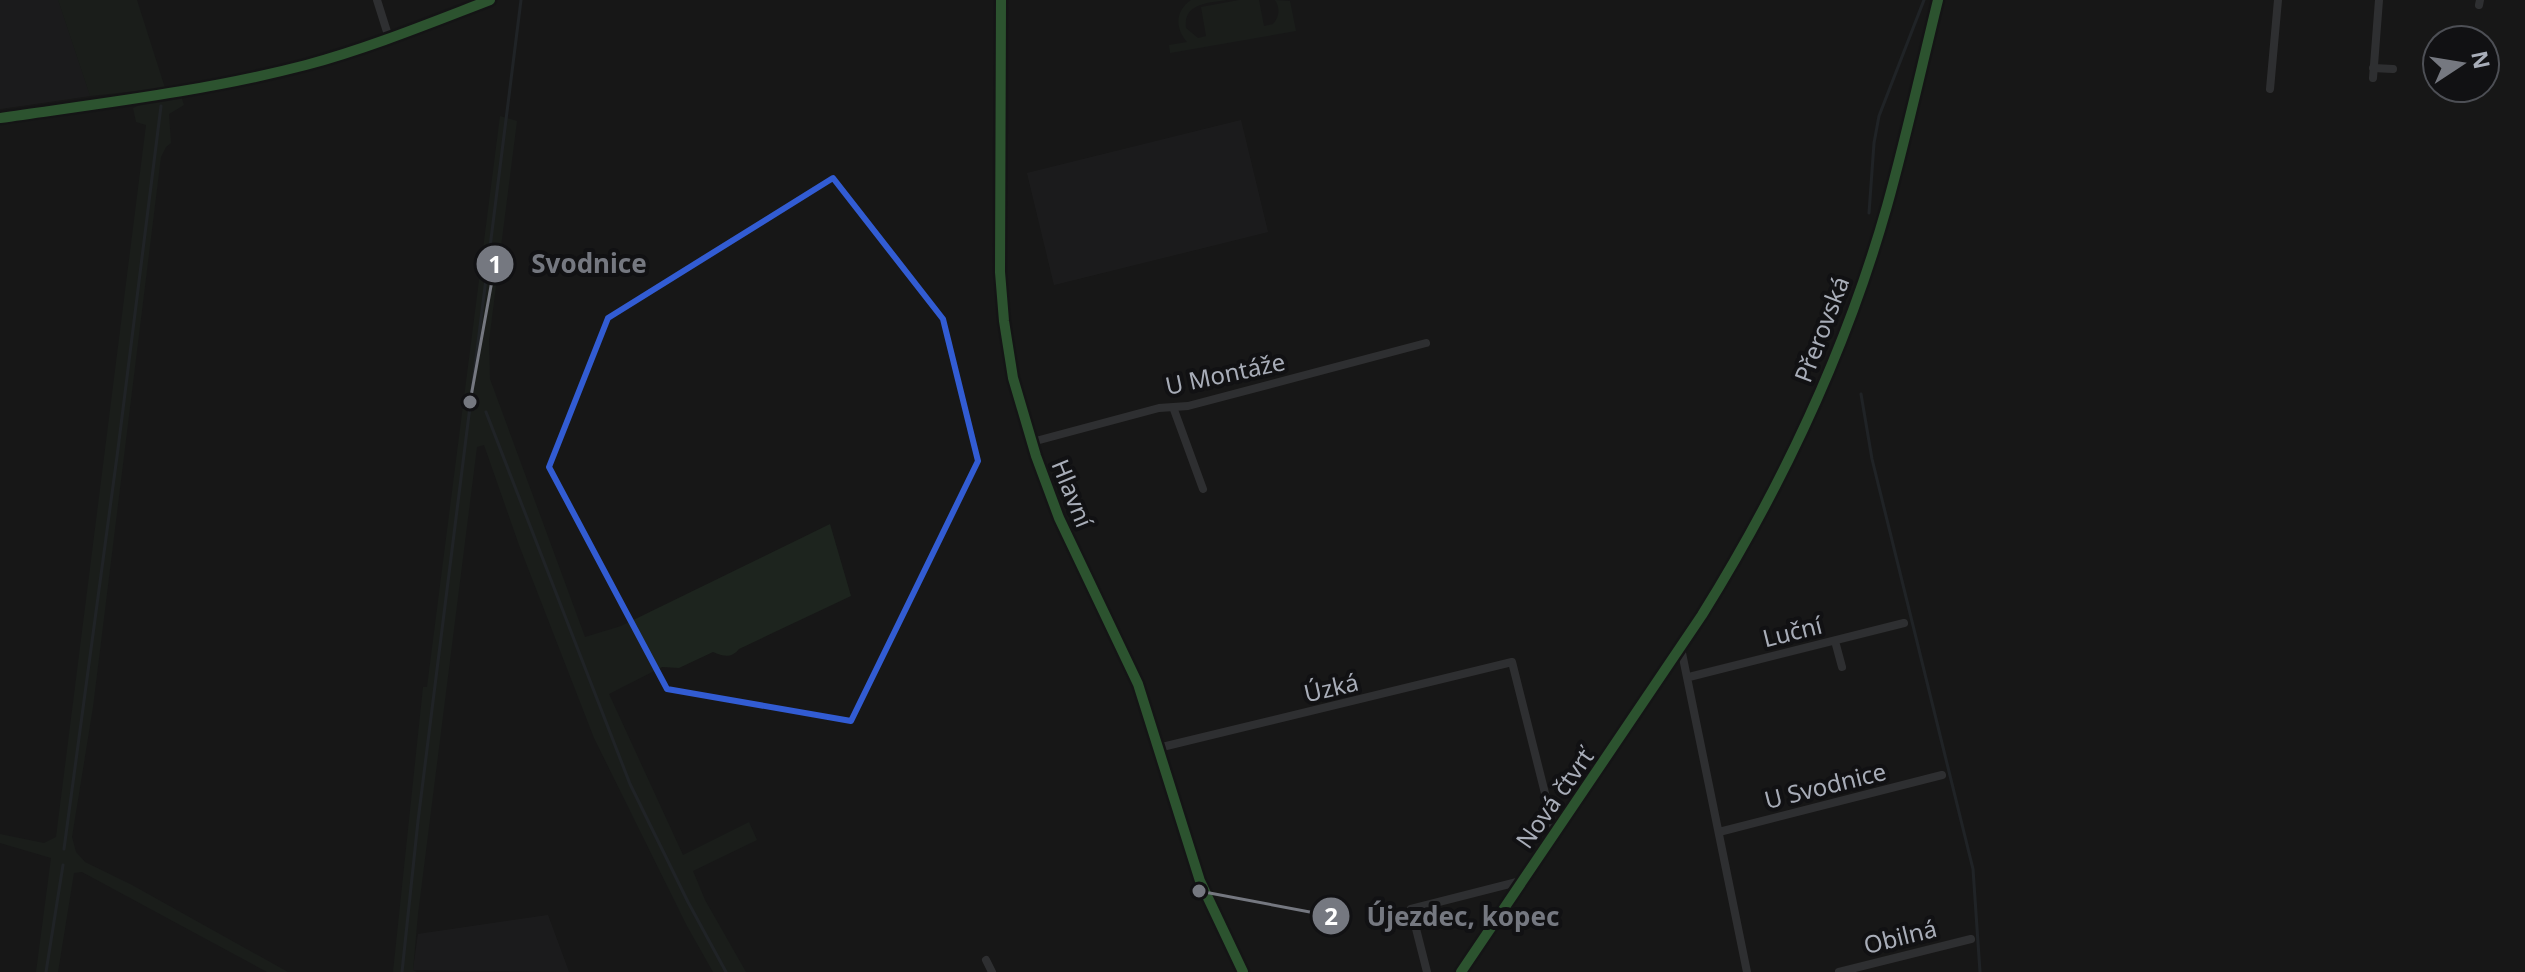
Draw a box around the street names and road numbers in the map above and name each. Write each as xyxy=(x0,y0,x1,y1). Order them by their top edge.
street label: Přerovská xyxy=(1786,271,1856,387)
street label: U Montáže xyxy=(1162,344,1288,402)
street label: Hlavní xyxy=(1044,454,1102,533)
street label: Luční xyxy=(1759,608,1826,654)
street label: Úzká xyxy=(1300,665,1362,709)
street label: Nová čtvrť xyxy=(1507,739,1602,855)
street label: U Svodnice xyxy=(1761,754,1889,816)
street label: Obilná xyxy=(1860,911,1940,961)

